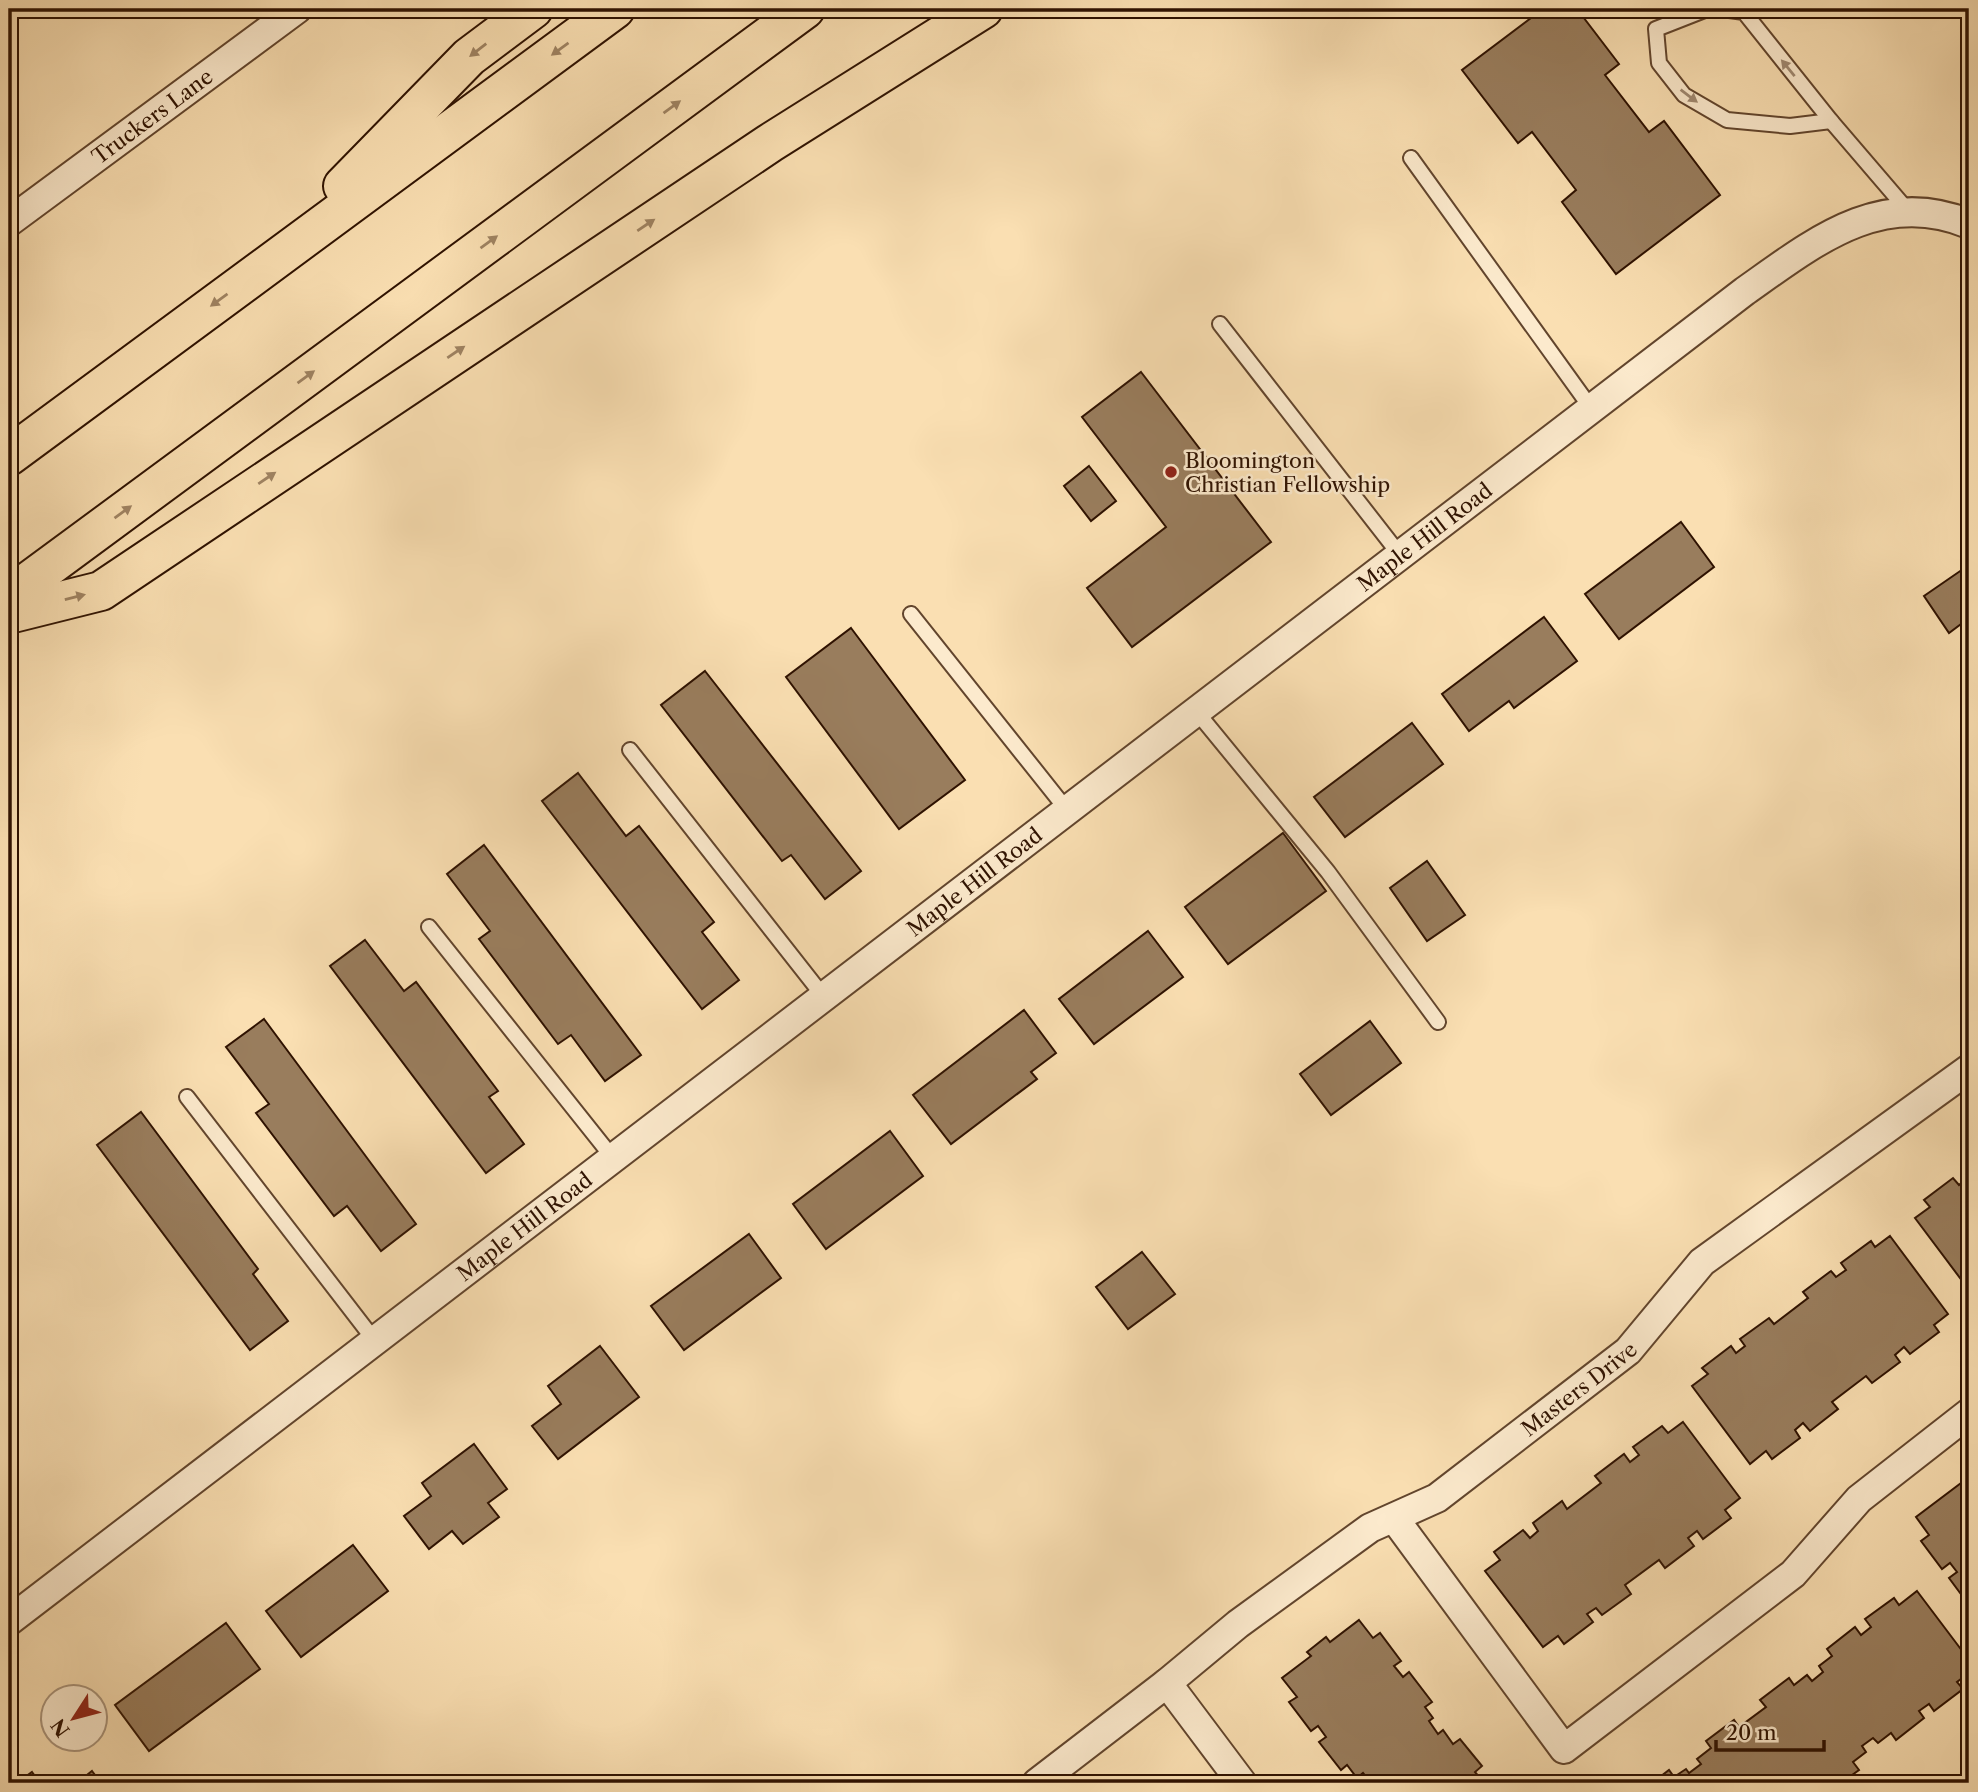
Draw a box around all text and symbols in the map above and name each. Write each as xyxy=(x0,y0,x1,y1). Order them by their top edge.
one-way arrow xyxy=(551,42,569,56)
one-way arrow xyxy=(470,43,488,58)
one-way arrow xyxy=(1782,59,1796,77)
street label: Truckers Lane xyxy=(87,63,217,169)
one-way arrow xyxy=(1679,89,1698,103)
one-way arrow xyxy=(663,100,681,114)
one-way arrow xyxy=(636,219,655,232)
one-way arrow xyxy=(480,235,498,249)
one-way arrow xyxy=(210,293,228,307)
one-way arrow xyxy=(446,345,466,358)
one-way arrow xyxy=(297,370,315,384)
place label: Bloomington Christian Fellowship xyxy=(1185,448,1390,497)
marker: Bloomington Christian Fellowship xyxy=(1163,464,1179,480)
one-way arrow xyxy=(258,472,277,485)
street label: Maple Hill Road xyxy=(1352,477,1497,596)
one-way arrow xyxy=(114,506,132,520)
one-way arrow xyxy=(64,591,86,602)
street label: Maple Hill Road xyxy=(902,822,1047,941)
street label: Maple Hill Road xyxy=(452,1167,597,1286)
street label: Masters Drive xyxy=(1516,1337,1642,1441)
north arrow xyxy=(38,1684,108,1754)
scale bar xyxy=(1716,1708,1824,1752)
text: N xyxy=(46,1714,75,1741)
text: 20 m xyxy=(1726,1720,1777,1745)

